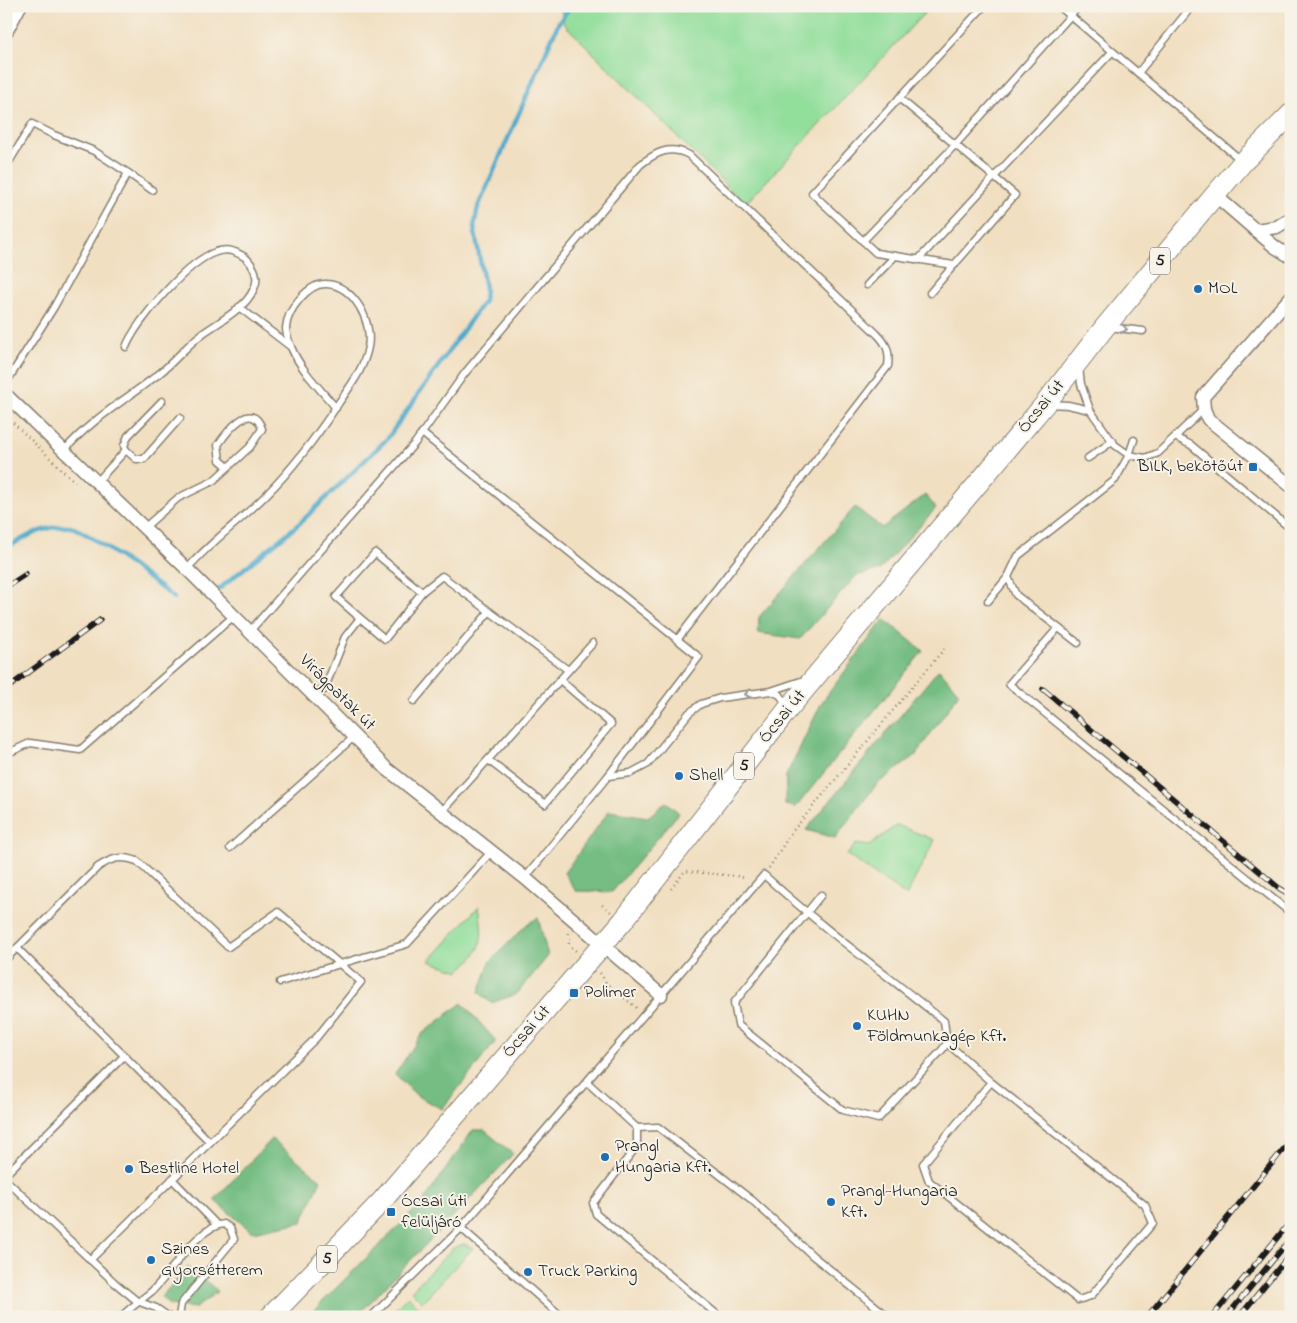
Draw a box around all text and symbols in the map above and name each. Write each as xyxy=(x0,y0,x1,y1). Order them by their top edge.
road number: 5 xyxy=(1150,248,1170,274)
place label: MOL xyxy=(1208,276,1238,302)
marker: MOL xyxy=(1192,283,1204,295)
one-way arrow xyxy=(1120,323,1128,334)
street label: Ócsai út xyxy=(1012,374,1072,440)
place label: BILK, bekötőút xyxy=(1136,454,1243,480)
marker: BILK, bekötőút xyxy=(1247,461,1259,473)
street label: Virágpatak út xyxy=(291,648,381,738)
street label: Ócsai út xyxy=(753,684,813,750)
one-way arrow xyxy=(744,688,752,699)
road number: 5 xyxy=(734,752,754,779)
place label: Shell xyxy=(689,763,723,789)
marker: Shell xyxy=(673,770,685,782)
place label: Polimer xyxy=(584,980,636,1006)
marker: Polimer xyxy=(568,987,580,999)
street label: Ócsai út xyxy=(497,1000,557,1064)
place label: KUHN Földmunkagép Kft. xyxy=(866,1003,1007,1051)
marker: KUHN Földmunkagép Kft. xyxy=(851,1020,863,1032)
place label: Prangl Hungaria Kft. xyxy=(615,1134,712,1182)
marker: Prangl Hungaria Kft. xyxy=(599,1151,611,1163)
place label: Bestline Hotel xyxy=(138,1156,239,1182)
marker: Bestline Hotel xyxy=(123,1163,135,1175)
place label: Prangl-Hungaria Kft. xyxy=(841,1179,958,1226)
place label: Ócsai úti felüljáró xyxy=(401,1189,467,1236)
marker: Prangl-Hungaria Kft. xyxy=(825,1196,837,1208)
marker: Ócsai úti felüljáró xyxy=(385,1206,397,1218)
place label: Szines Gyorsétterem xyxy=(161,1237,263,1284)
road number: 5 xyxy=(317,1246,337,1272)
marker: Szines Gyorsétterem xyxy=(145,1254,157,1266)
place label: Truck Parking xyxy=(538,1259,637,1286)
marker: Truck Parking xyxy=(522,1266,534,1278)

